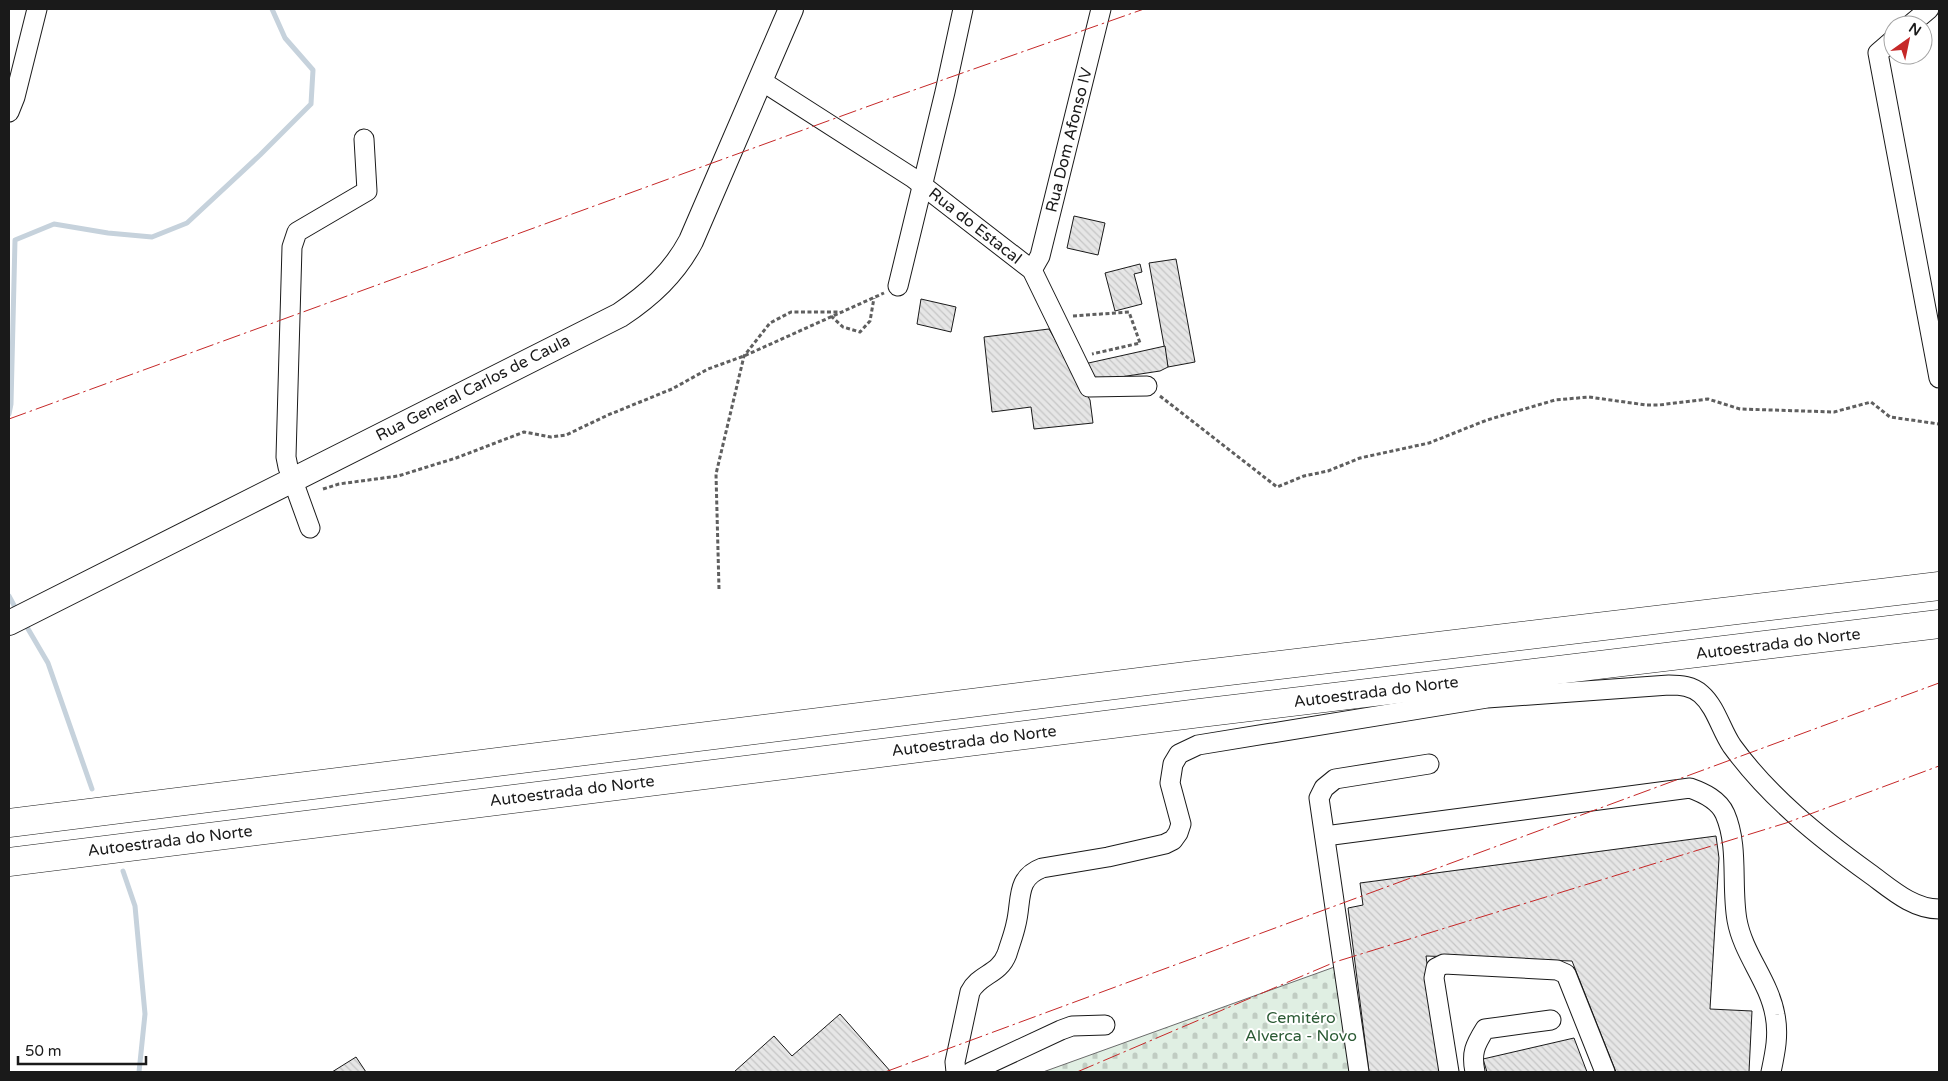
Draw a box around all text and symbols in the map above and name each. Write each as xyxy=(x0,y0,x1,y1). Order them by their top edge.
north arrow xyxy=(1883,15,1933,65)
text: N xyxy=(1905,19,1924,40)
street label: Rua Dom Afonso IV xyxy=(1041,66,1097,214)
street label: Rua do Estacal xyxy=(924,183,1026,269)
street label: Rua General Carlos de Caula xyxy=(372,330,574,446)
street label: Autoestrada do Norte xyxy=(1694,624,1862,664)
street label: Autoestrada do Norte xyxy=(1292,672,1460,712)
street label: Autoestrada do Norte xyxy=(890,721,1058,761)
street label: Autoestrada do Norte xyxy=(488,771,656,811)
street label: Autoestrada do Norte xyxy=(86,821,254,861)
park label: Cemitéro Alverca - Novo xyxy=(1245,1008,1357,1046)
scale bar xyxy=(18,1034,145,1066)
text: 50 m xyxy=(25,1042,62,1060)

